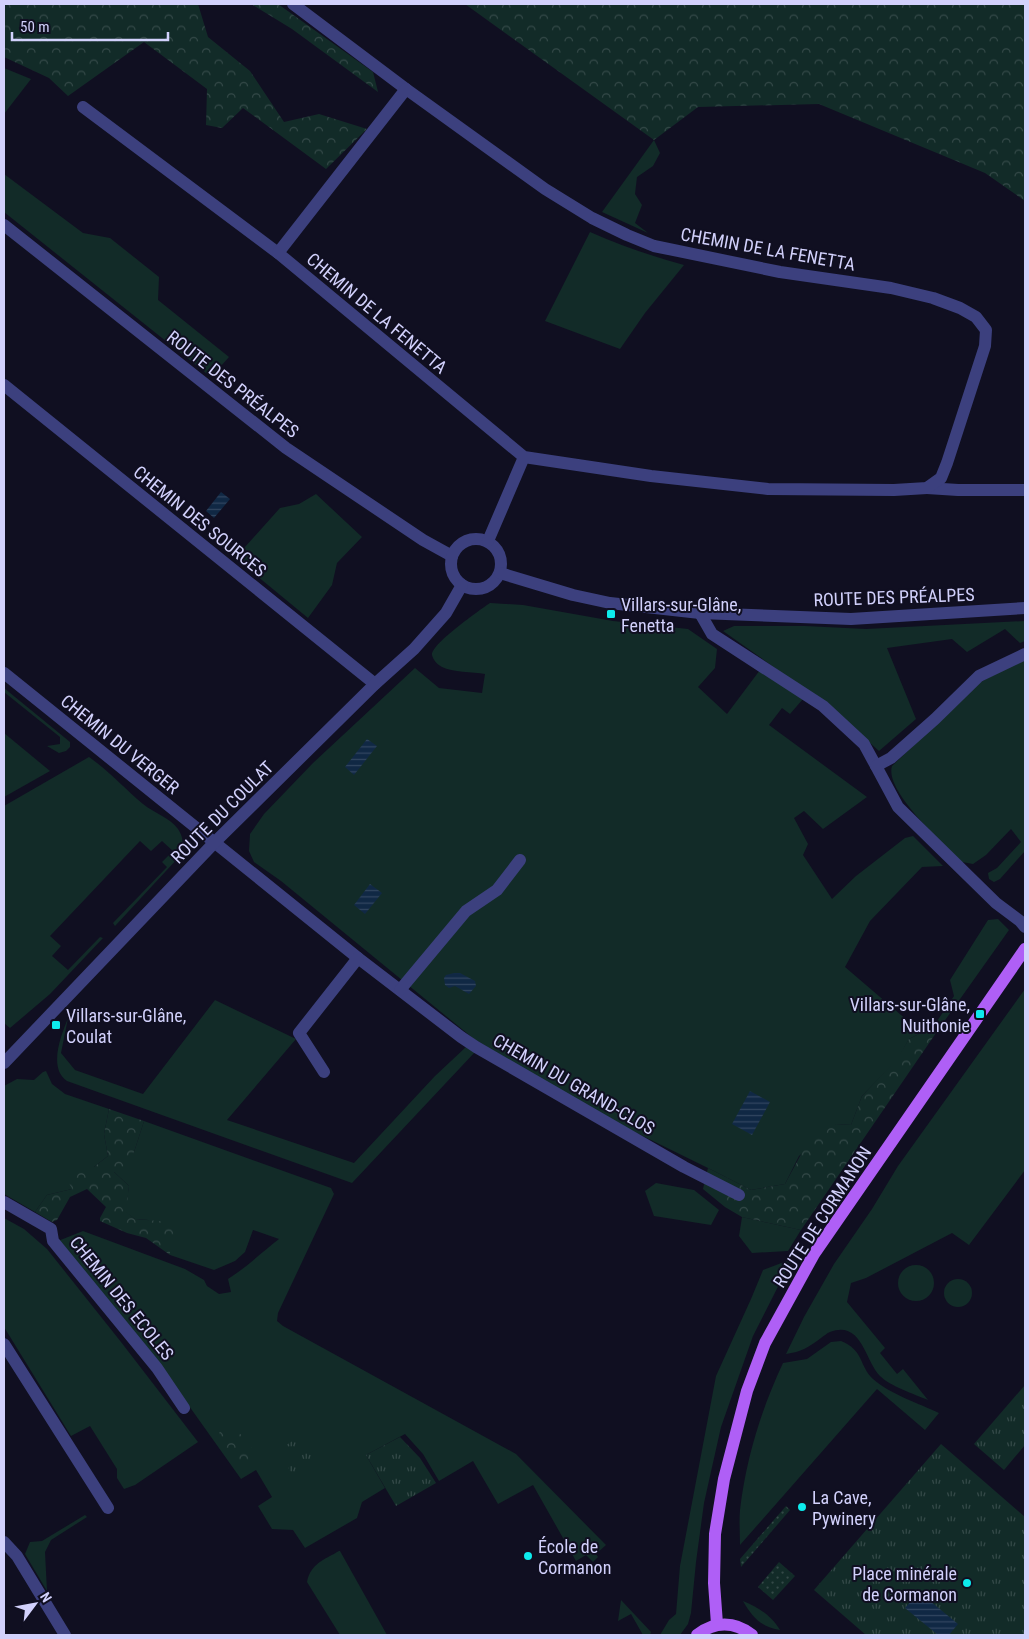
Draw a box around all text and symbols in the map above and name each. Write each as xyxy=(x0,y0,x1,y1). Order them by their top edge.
scale bar xyxy=(12,10,169,42)
text: 50 m xyxy=(20,18,50,36)
street label: CHEMIN DE LA FENETTA xyxy=(679,223,857,275)
street label: CHEMIN DE LA FENETTA xyxy=(303,248,452,378)
street label: ROUTE DES PRÉALPES xyxy=(163,326,303,442)
street label: CHEMIN DES SOURCES xyxy=(129,461,271,581)
street label: ROUTE DES PRÉALPES xyxy=(813,584,975,610)
place label: Villars-sur-Glâne, Fenetta xyxy=(621,594,741,636)
marker: Villars-sur-Glâne, Fenetta xyxy=(605,608,617,620)
street label: CHEMIN DU VERGER xyxy=(57,690,184,798)
street label: ROUTE DU COULAT xyxy=(167,757,277,867)
place label: Villars-sur-Glâne, Nuithonie xyxy=(850,994,970,1036)
place label: Villars-sur-Glâne, Coulat xyxy=(66,1005,186,1047)
marker: Villars-sur-Glâne, Nuithonie xyxy=(974,1008,986,1020)
marker: Villars-sur-Glâne, Coulat xyxy=(50,1019,62,1031)
street label: CHEMIN DU GRAND-CLOS xyxy=(490,1029,658,1139)
street label: ROUTE DE CORMANON xyxy=(768,1142,876,1292)
street label: CHEMIN DES ECOLES xyxy=(66,1232,178,1364)
place label: La Cave, Pywinery xyxy=(812,1487,876,1529)
marker: La Cave, Pywinery xyxy=(796,1501,808,1513)
place label: École de Cormanon xyxy=(538,1536,611,1578)
marker: École de Cormanon xyxy=(522,1550,534,1562)
place label: Place minérale de Cormanon xyxy=(852,1563,957,1605)
marker: Place minérale de Cormanon xyxy=(961,1577,973,1589)
north arrow xyxy=(10,1579,60,1629)
text: N xyxy=(37,1589,55,1605)

